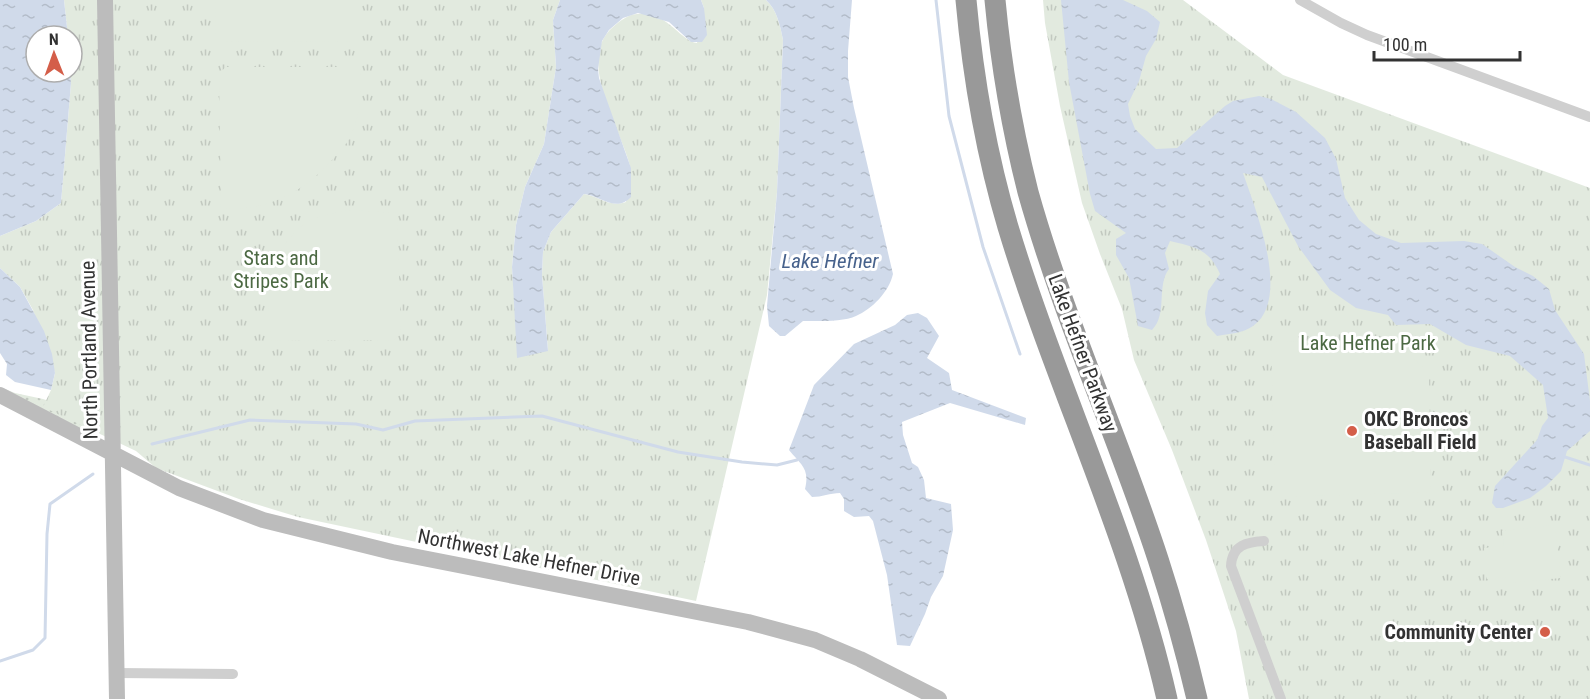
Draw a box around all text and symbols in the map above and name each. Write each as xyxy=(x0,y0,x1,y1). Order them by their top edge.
north arrow xyxy=(24,24,84,84)
scale bar xyxy=(1374,24,1520,62)
text: N xyxy=(49,30,59,49)
text: 100 m xyxy=(1383,34,1427,55)
park label: Stars and Stripes Park xyxy=(233,246,329,293)
water label: Lake Hefner xyxy=(782,249,879,273)
street label: North Portland Avenue xyxy=(75,260,103,440)
street label: Lake Hefner Parkway xyxy=(1043,271,1123,435)
park label: Lake Hefner Park xyxy=(1300,331,1436,355)
place label: OKC Broncos Baseball Field xyxy=(1364,407,1476,454)
marker: OKC Broncos Baseball Field xyxy=(1345,424,1359,438)
street label: Northwest Lake Hefner Drive xyxy=(416,524,642,590)
place label: Community Center xyxy=(1384,620,1533,644)
marker: Community Center xyxy=(1538,625,1552,639)

